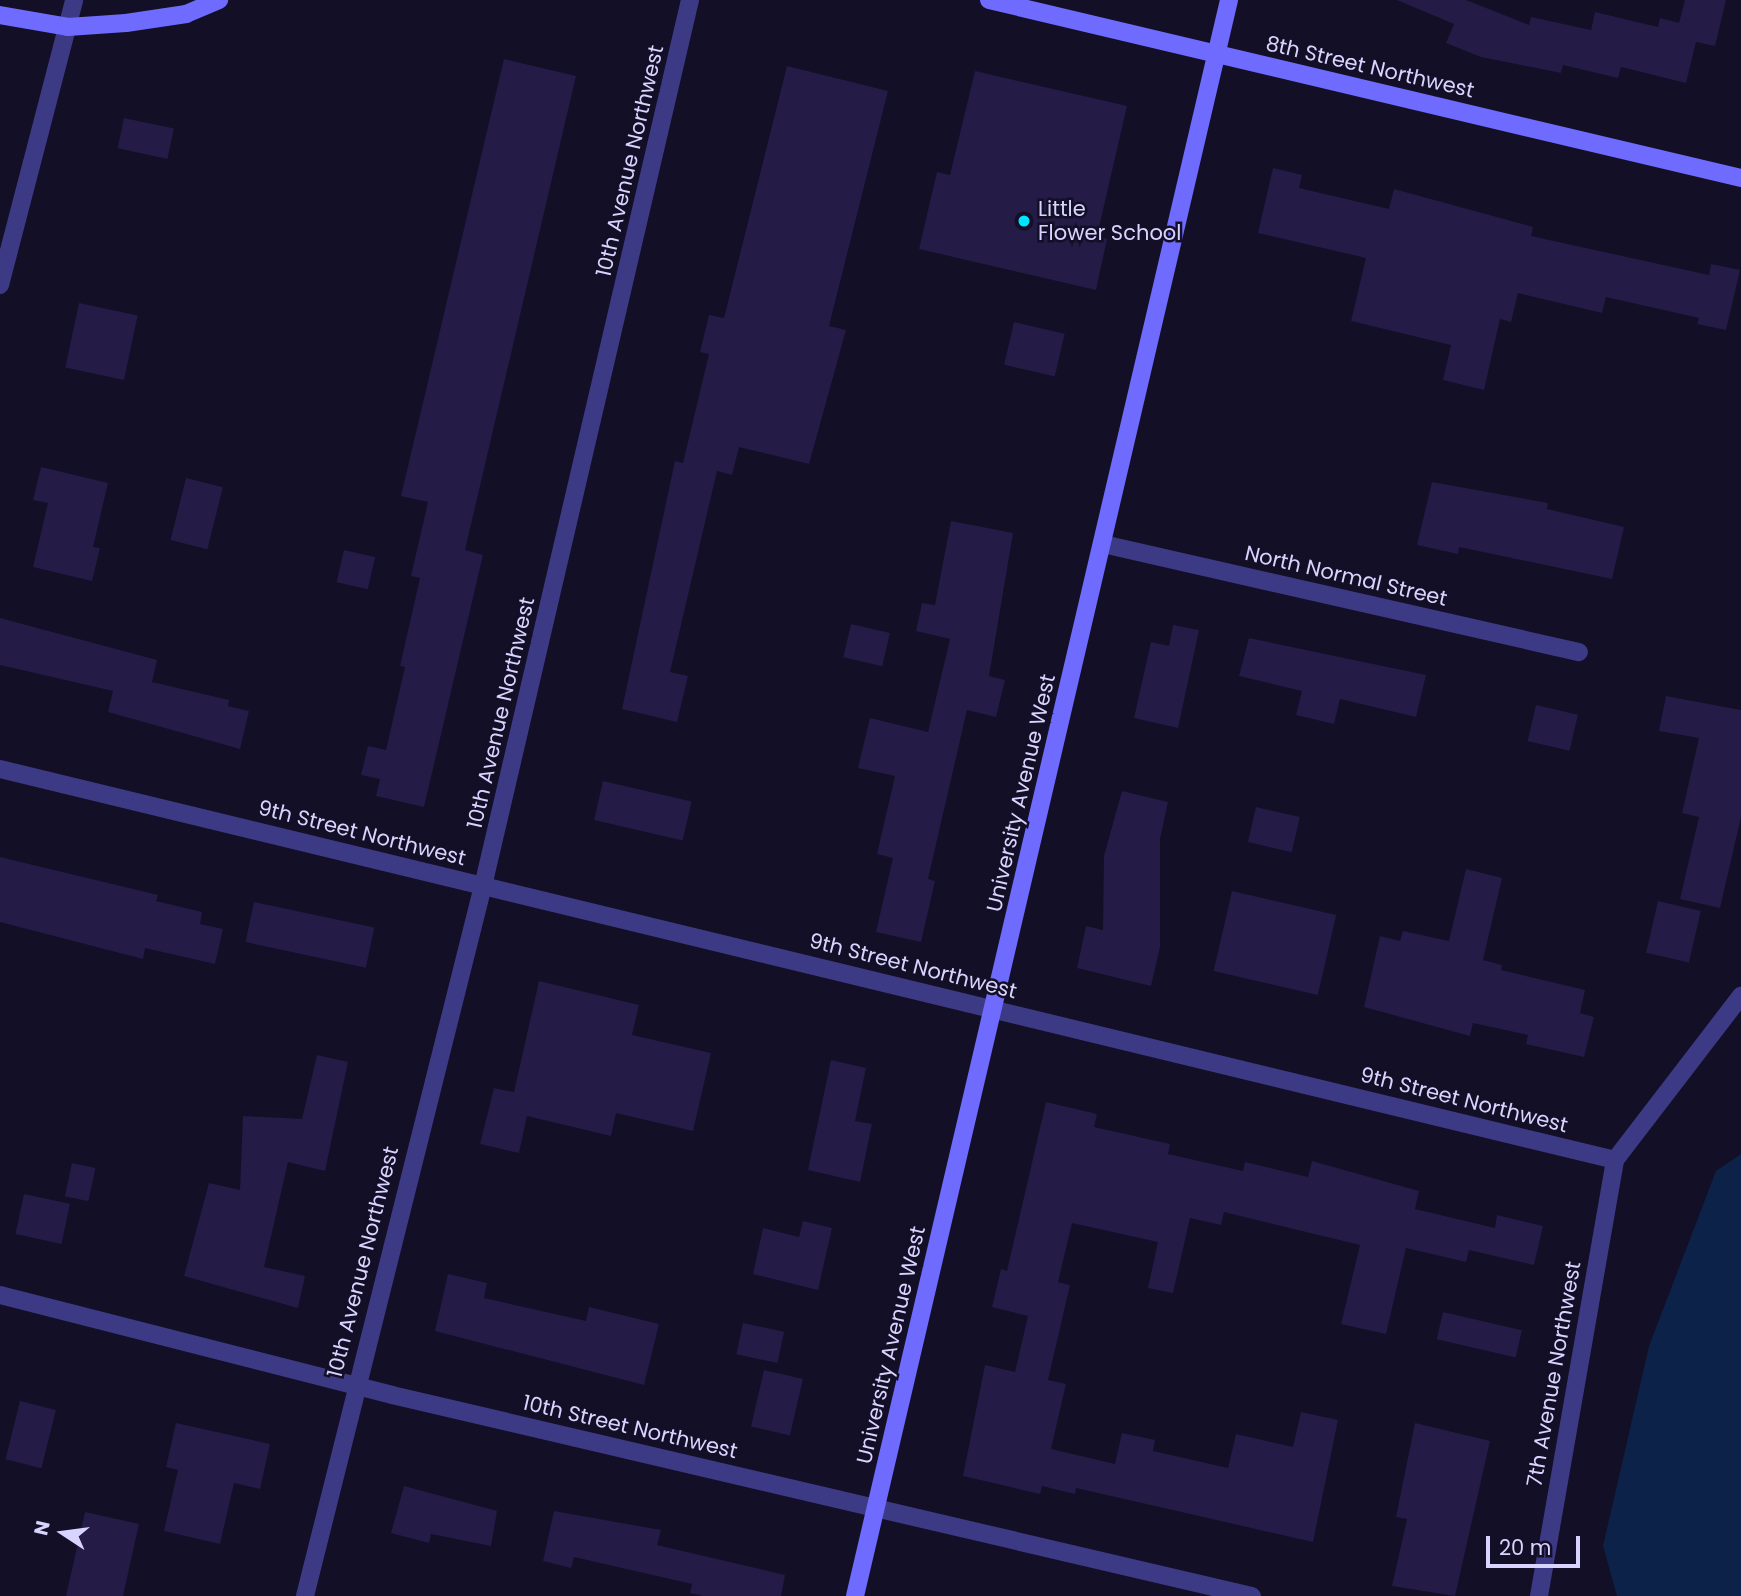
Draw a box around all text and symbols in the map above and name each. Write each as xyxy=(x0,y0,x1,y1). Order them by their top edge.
street label: 8th Street Northwest xyxy=(1263,31,1477,103)
street label: 10th Avenue Northwest xyxy=(591,43,669,279)
place label: Little Flower School xyxy=(1038,196,1181,246)
marker: Little Flower School xyxy=(1016,213,1032,229)
street label: North Normal Street xyxy=(1242,540,1450,612)
street label: 10th Avenue Northwest xyxy=(462,595,540,831)
street label: University Avenue West xyxy=(981,672,1061,914)
street label: 9th Street Northwest xyxy=(256,795,468,871)
street label: 9th Street Northwest xyxy=(807,928,1019,1004)
street label: 9th Street Northwest xyxy=(1358,1062,1570,1138)
street label: 10th Avenue Northwest xyxy=(322,1144,404,1380)
street label: University Avenue West xyxy=(851,1224,931,1466)
street label: 7th Avenue Northwest xyxy=(1522,1259,1586,1489)
street label: 10th Street Northwest xyxy=(520,1390,740,1464)
north arrow xyxy=(28,1498,98,1568)
text: N xyxy=(27,1518,57,1538)
scale bar xyxy=(1489,1522,1584,1566)
text: 20 m xyxy=(1499,1533,1552,1562)

